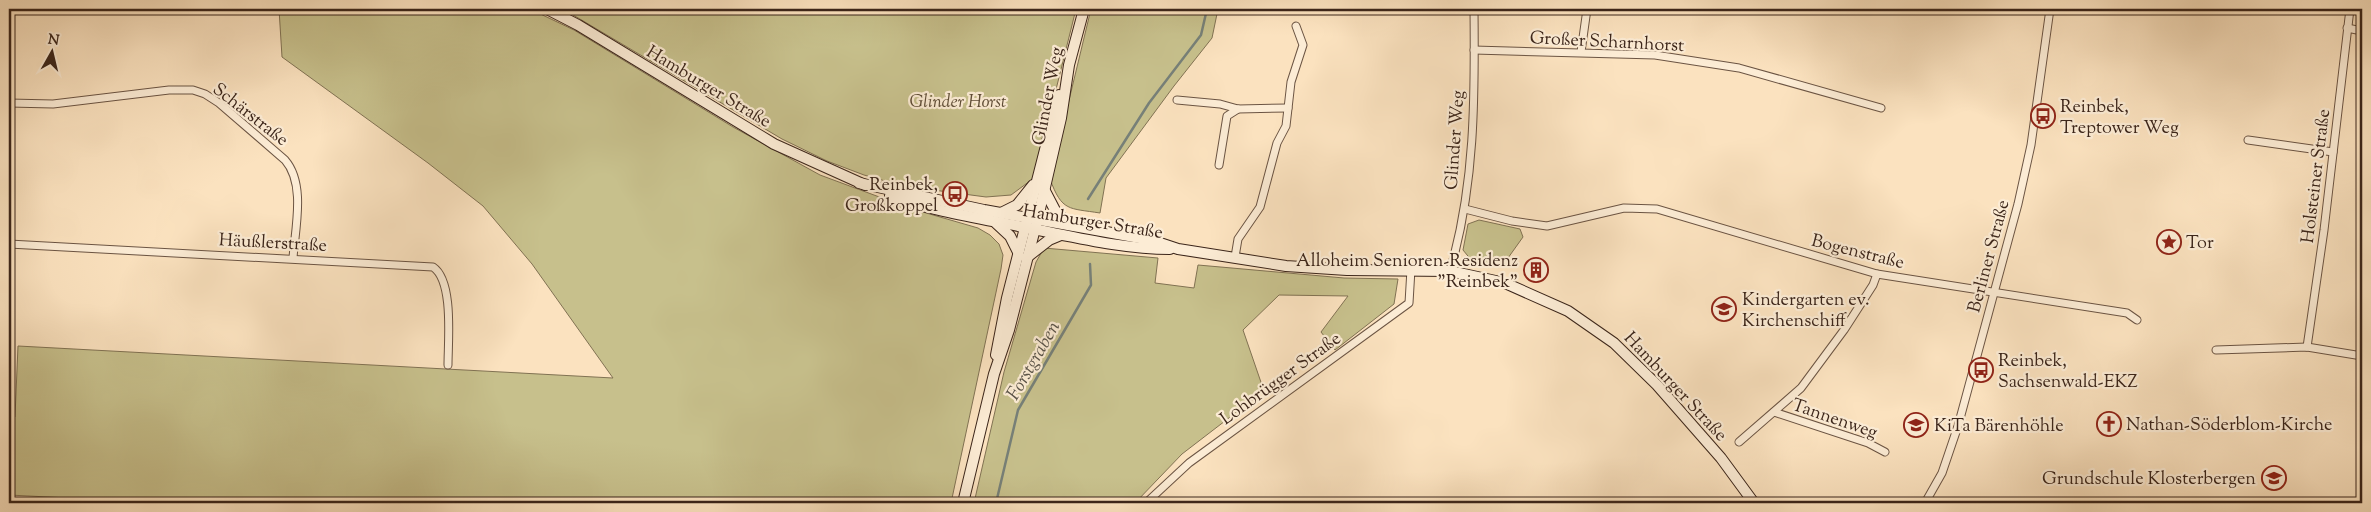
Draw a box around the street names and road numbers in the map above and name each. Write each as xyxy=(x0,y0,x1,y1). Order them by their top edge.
street label: Großer Scharnhorst xyxy=(1529,26,1685,60)
street label: Hamburger Straße xyxy=(641,40,775,135)
street label: Glinder Weg xyxy=(1027,45,1071,148)
street label: Schärstraße xyxy=(206,78,293,154)
street label: Glinder Weg xyxy=(1440,89,1472,191)
street label: Holsteiner Straße xyxy=(2296,108,2338,245)
street label: Berliner Straße xyxy=(1962,197,2017,316)
street label: Hamburger Straße xyxy=(1021,199,1165,247)
street label: Häußlerstraße xyxy=(218,228,328,260)
street label: Bogenstraße xyxy=(1808,229,1907,277)
street label: Lohbrügger Straße xyxy=(1215,327,1347,432)
street label: Hamburger Straße xyxy=(1617,327,1732,448)
street label: Tannenweg xyxy=(1788,393,1881,447)

